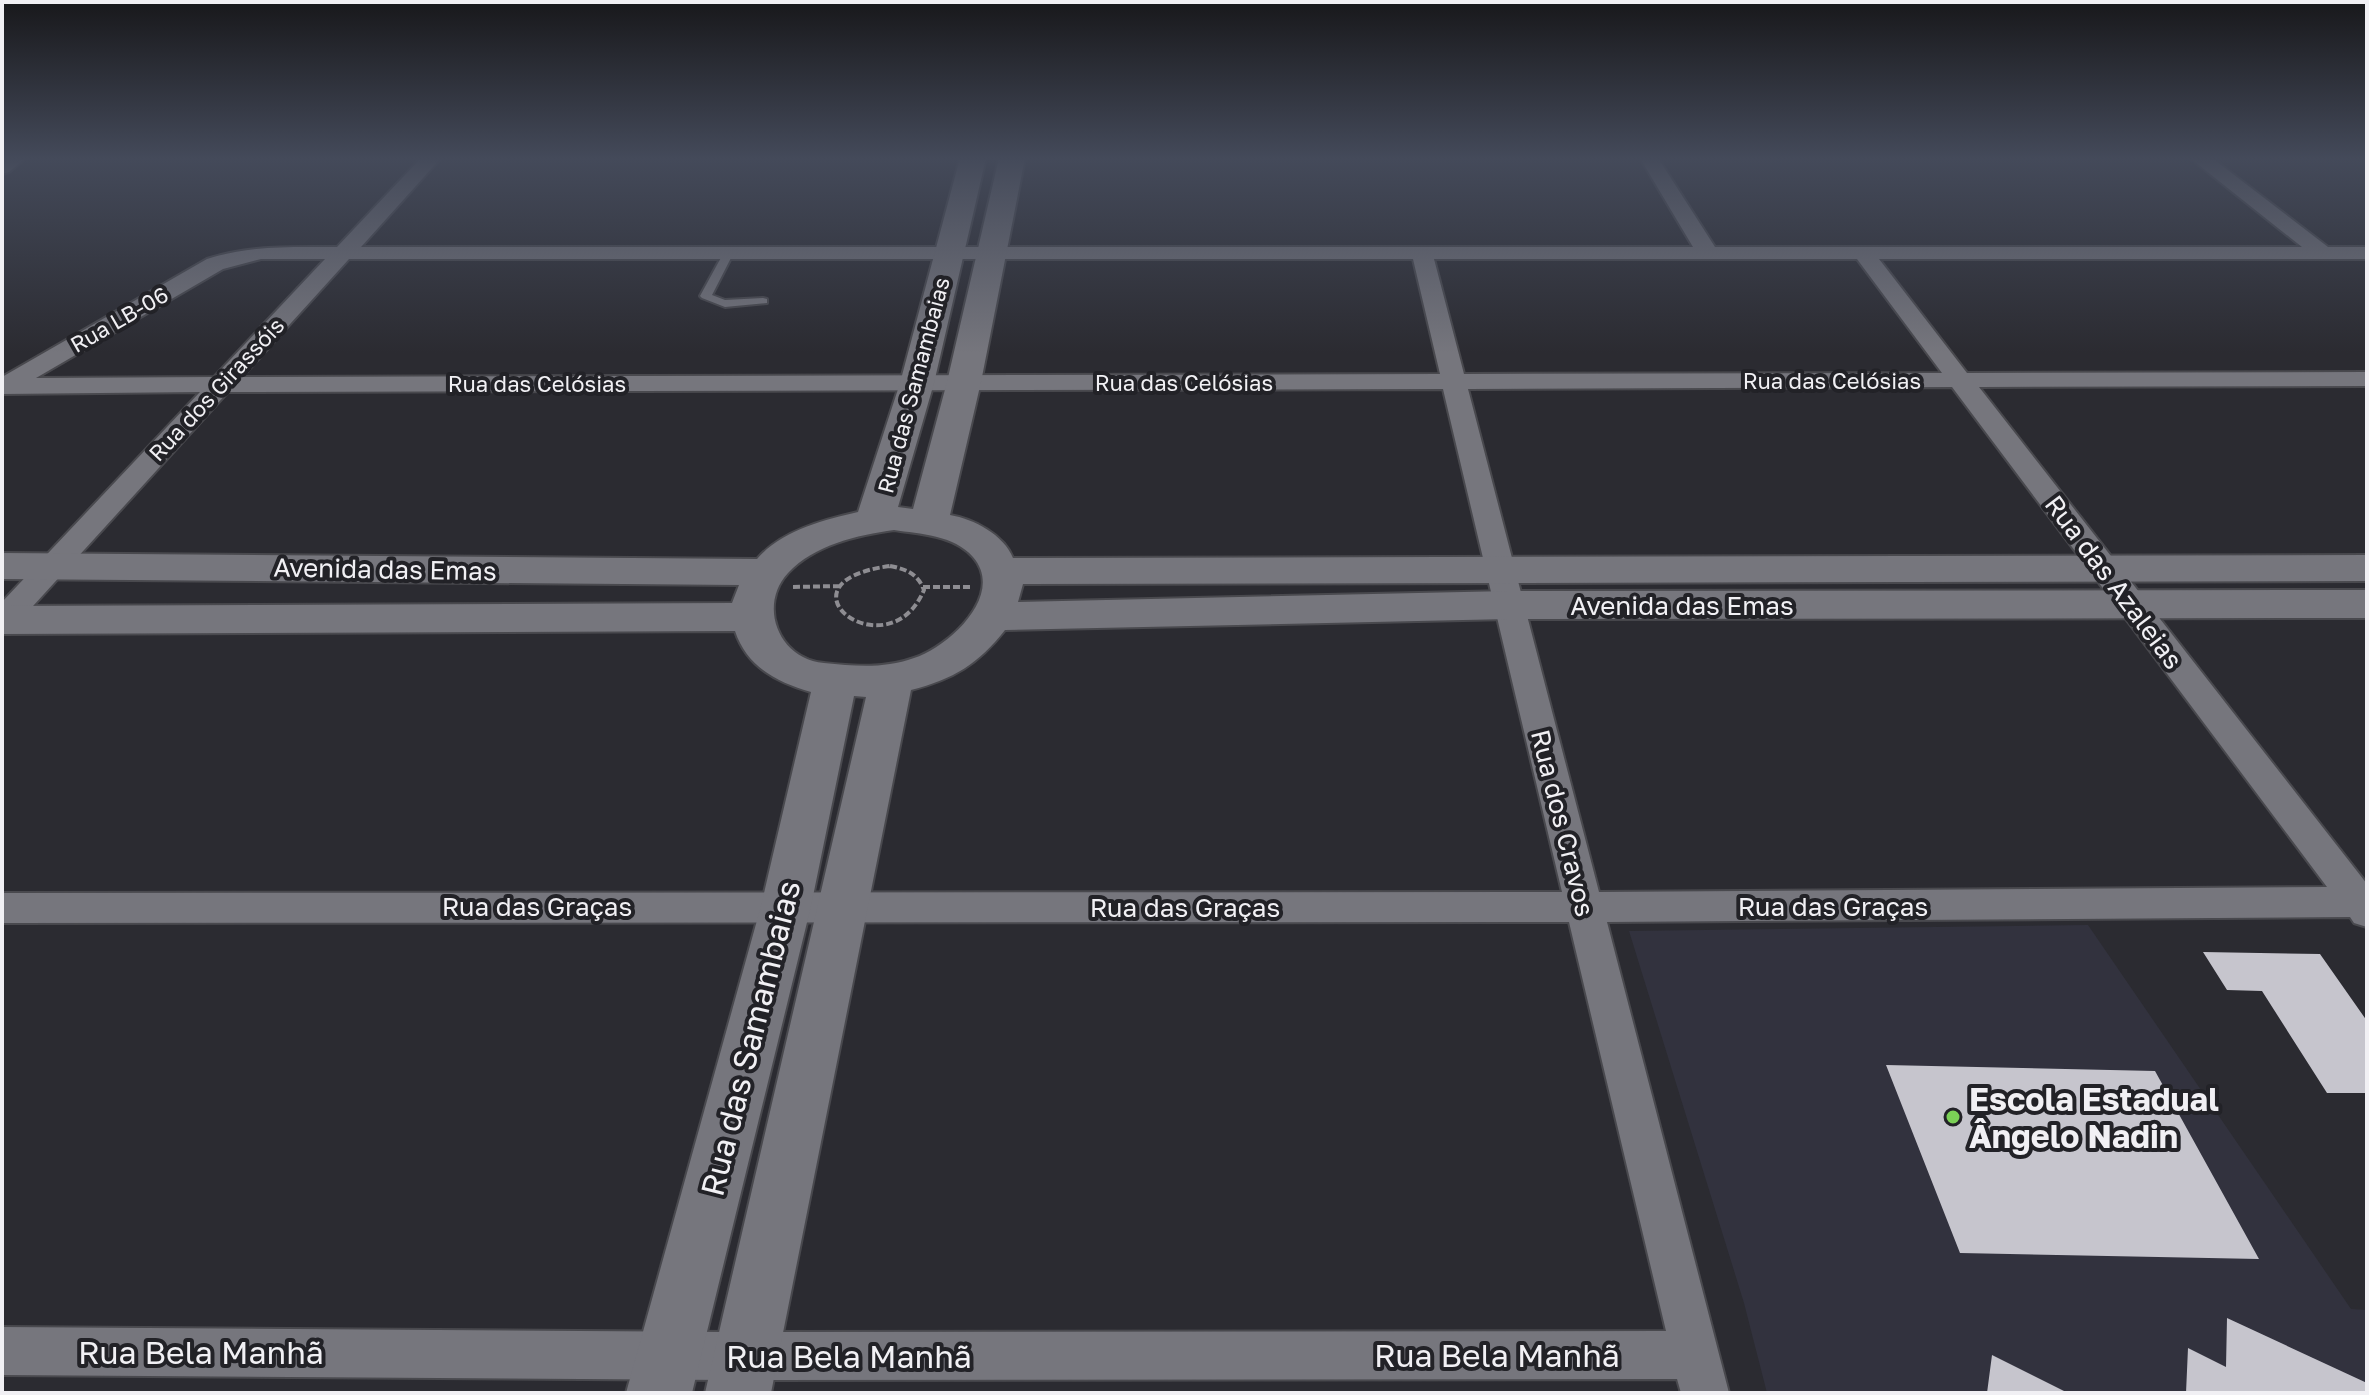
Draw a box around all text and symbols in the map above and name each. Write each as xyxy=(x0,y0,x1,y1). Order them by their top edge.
street label: Rua das Samambaias xyxy=(871,274,955,496)
street label: Rua LB-06 xyxy=(65,280,173,358)
street label: Rua dos Girassóis xyxy=(143,312,289,466)
street label: Rua das Celósias xyxy=(1743,367,1921,394)
street label: Rua das Celósias xyxy=(1095,369,1273,396)
street label: Rua das Celósias xyxy=(448,370,626,397)
street label: Rua das Azaleias xyxy=(2039,489,2189,675)
street label: Avenida das Emas xyxy=(273,552,497,586)
street label: Avenida das Emas xyxy=(1570,590,1794,621)
street label: Rua dos Cravos xyxy=(1525,727,1601,919)
street label: Rua das Samambaias xyxy=(692,876,808,1200)
street label: Rua das Graças xyxy=(442,891,632,922)
street label: Rua das Graças xyxy=(1738,891,1928,922)
street label: Rua das Graças xyxy=(1090,892,1280,923)
place label: Escola Estadual Ângelo Nadin xyxy=(1969,1080,2219,1155)
marker: Escola Estadual Ângelo Nadin xyxy=(1944,1108,1962,1126)
street label: Rua Bela Manhã xyxy=(78,1333,324,1371)
street label: Rua Bela Manhã xyxy=(1374,1336,1620,1374)
street label: Rua Bela Manhã xyxy=(726,1337,972,1375)

